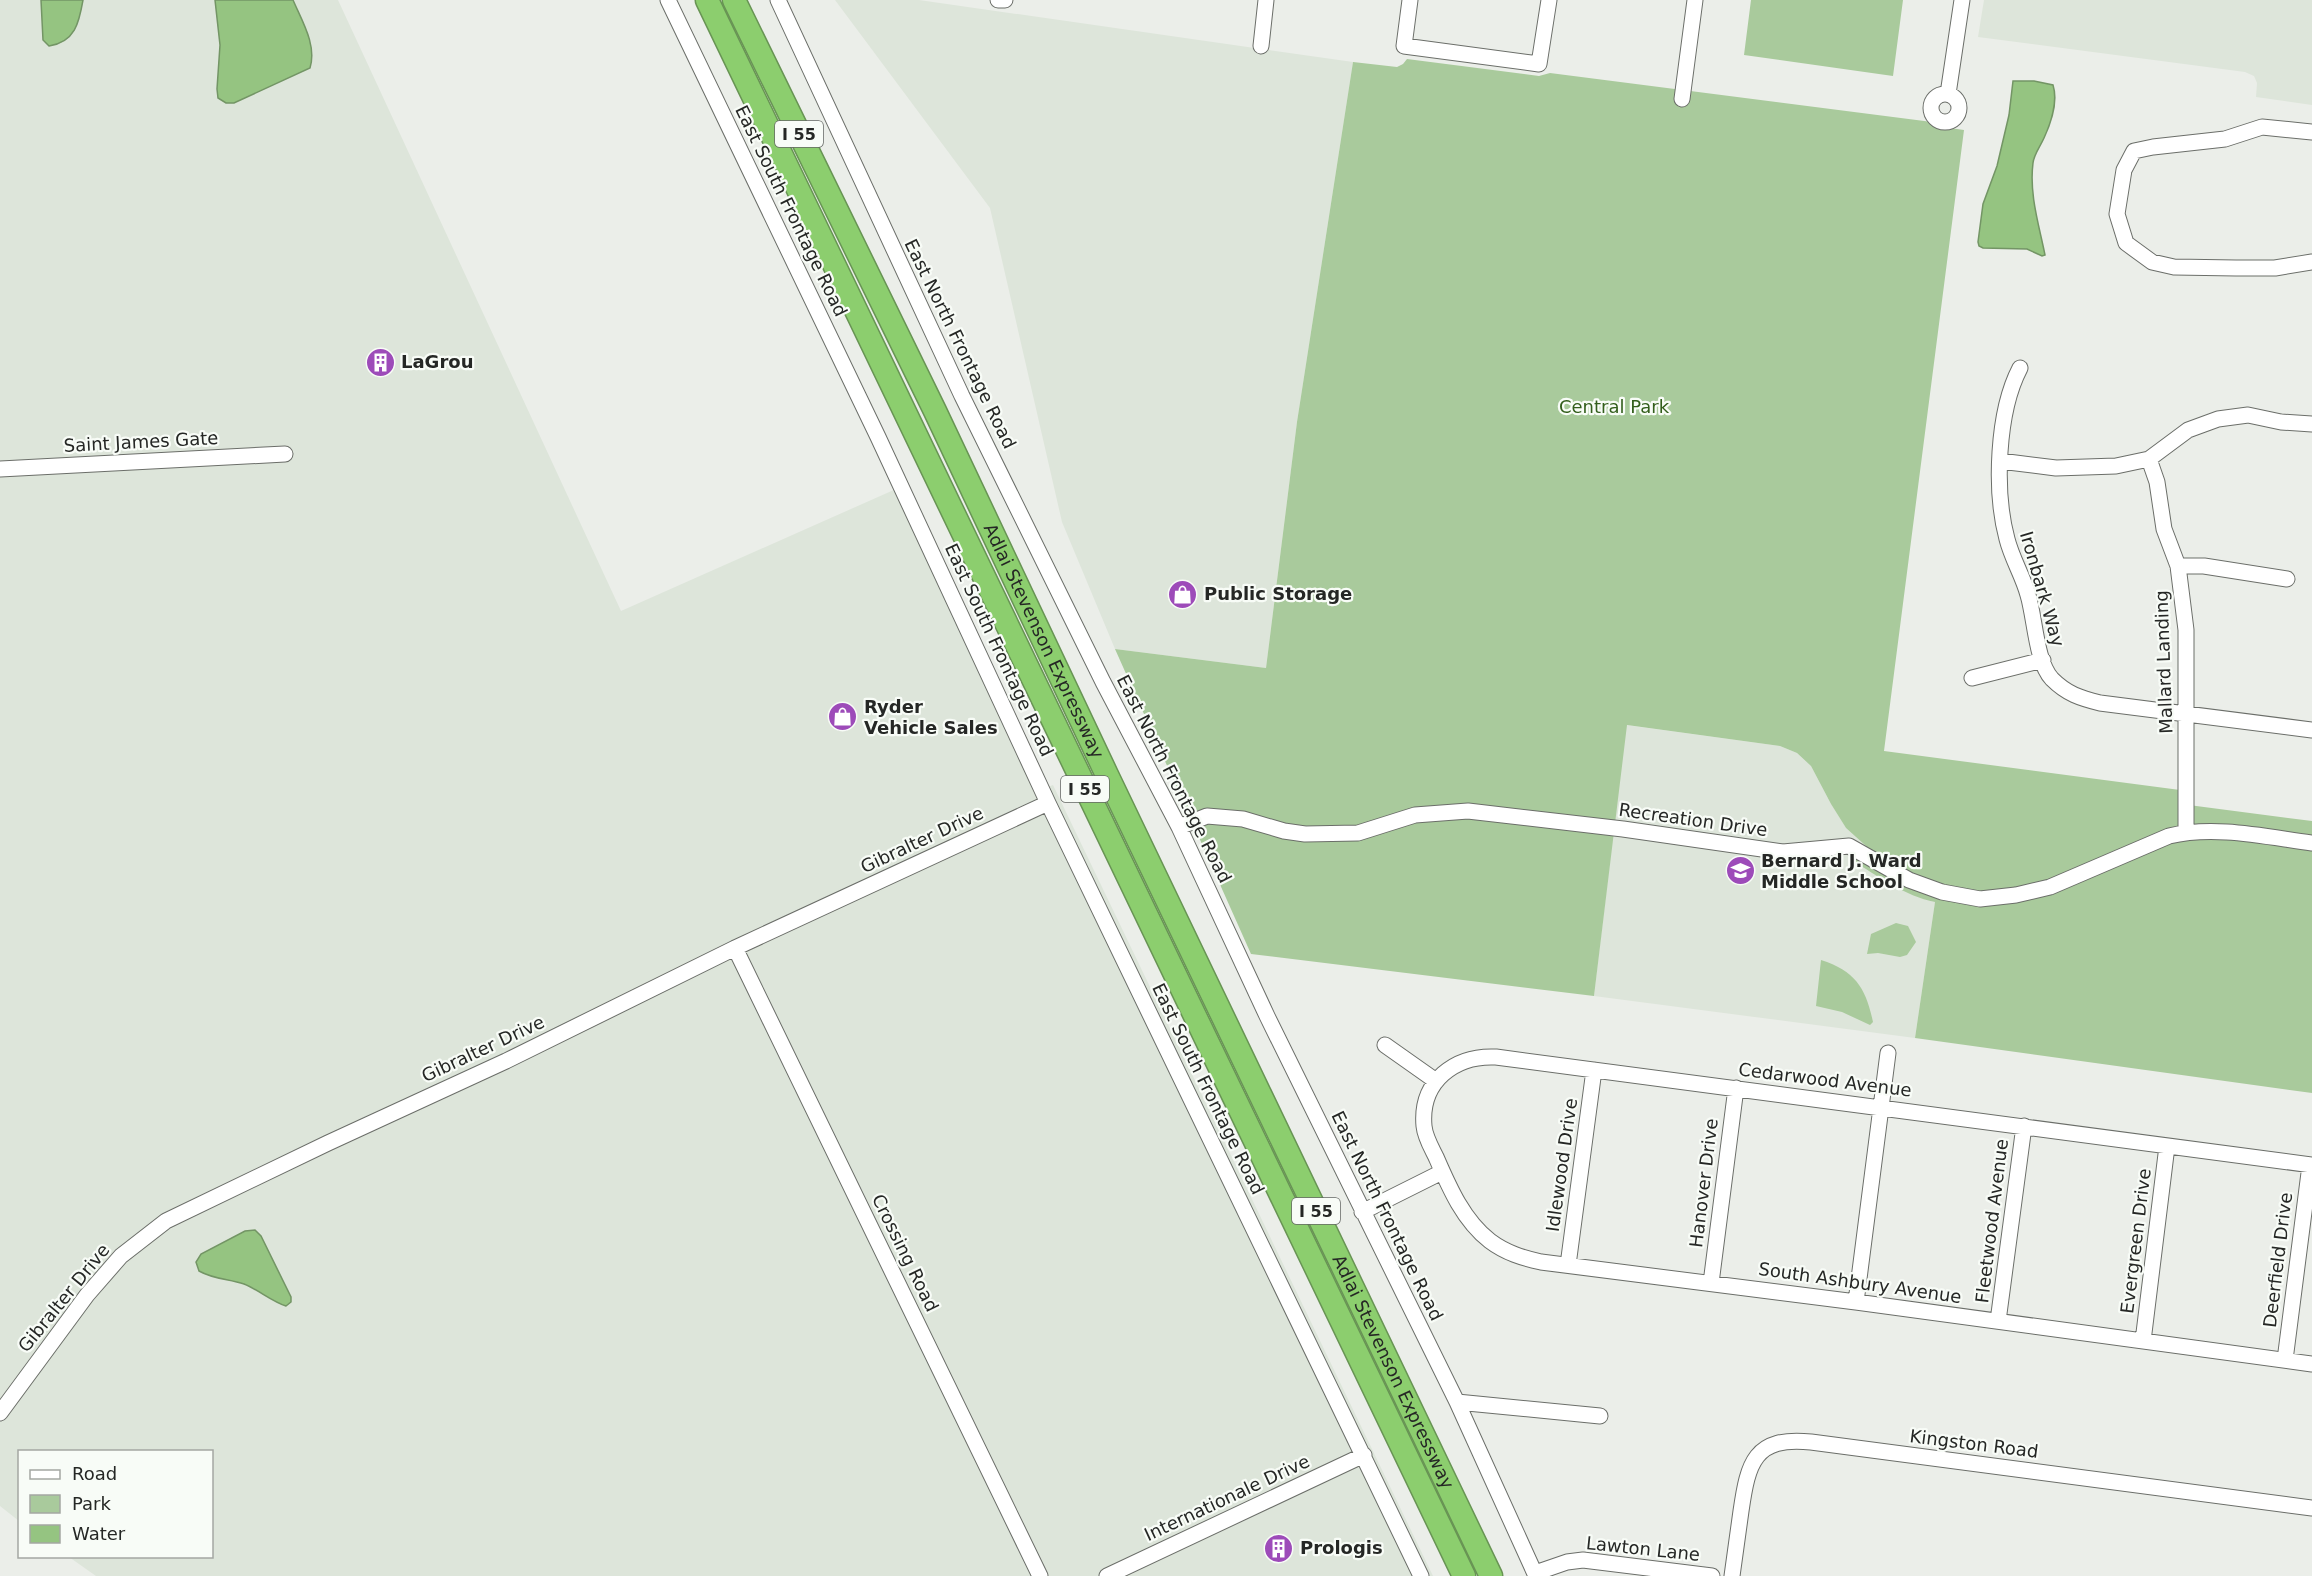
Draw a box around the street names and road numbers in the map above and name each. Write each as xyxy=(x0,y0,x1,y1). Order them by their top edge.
street label: East South Frontage Road xyxy=(731,102,852,320)
road number: I 55 xyxy=(775,121,823,147)
street label: East North Frontage Road xyxy=(900,236,1020,452)
street label: Saint James Gate xyxy=(63,427,219,456)
street label: Adlai Stevenson Expressway xyxy=(980,520,1109,762)
street label: Ironbark Way xyxy=(2016,529,2069,649)
street label: East South Frontage Road xyxy=(941,540,1058,760)
street label: Mallard Landing xyxy=(2151,590,2176,734)
street label: East North Frontage Road xyxy=(1113,671,1236,886)
road number: I 55 xyxy=(1061,776,1109,802)
street label: Recreation Drive xyxy=(1617,799,1769,840)
street label: Gibralter Drive xyxy=(857,802,987,877)
street label: East South Frontage Road xyxy=(1148,980,1269,1198)
street label: Gibralter Drive xyxy=(418,1011,548,1086)
street label: Cedarwood Avenue xyxy=(1737,1058,1913,1101)
street label: Idlewood Drive xyxy=(1542,1097,1581,1233)
street label: East North Frontage Road xyxy=(1327,1108,1447,1324)
street label: Hanover Drive xyxy=(1685,1117,1722,1249)
street label: Fleetwood Avenue xyxy=(1971,1138,2012,1304)
street label: Evergreen Drive xyxy=(2116,1167,2155,1315)
street label: Crossing Road xyxy=(868,1191,943,1315)
street label: Deerfield Drive xyxy=(2259,1191,2296,1329)
road number: I 55 xyxy=(1292,1198,1340,1224)
street label: Gibralter Drive xyxy=(14,1239,114,1356)
street label: Adlai Stevenson Expressway xyxy=(1328,1251,1459,1492)
street label: South Ashbury Avenue xyxy=(1757,1258,1963,1307)
street label: Kingston Road xyxy=(1909,1425,2040,1462)
street label: Internationale Drive xyxy=(1141,1450,1313,1545)
street label: Lawton Lane xyxy=(1585,1532,1701,1565)

